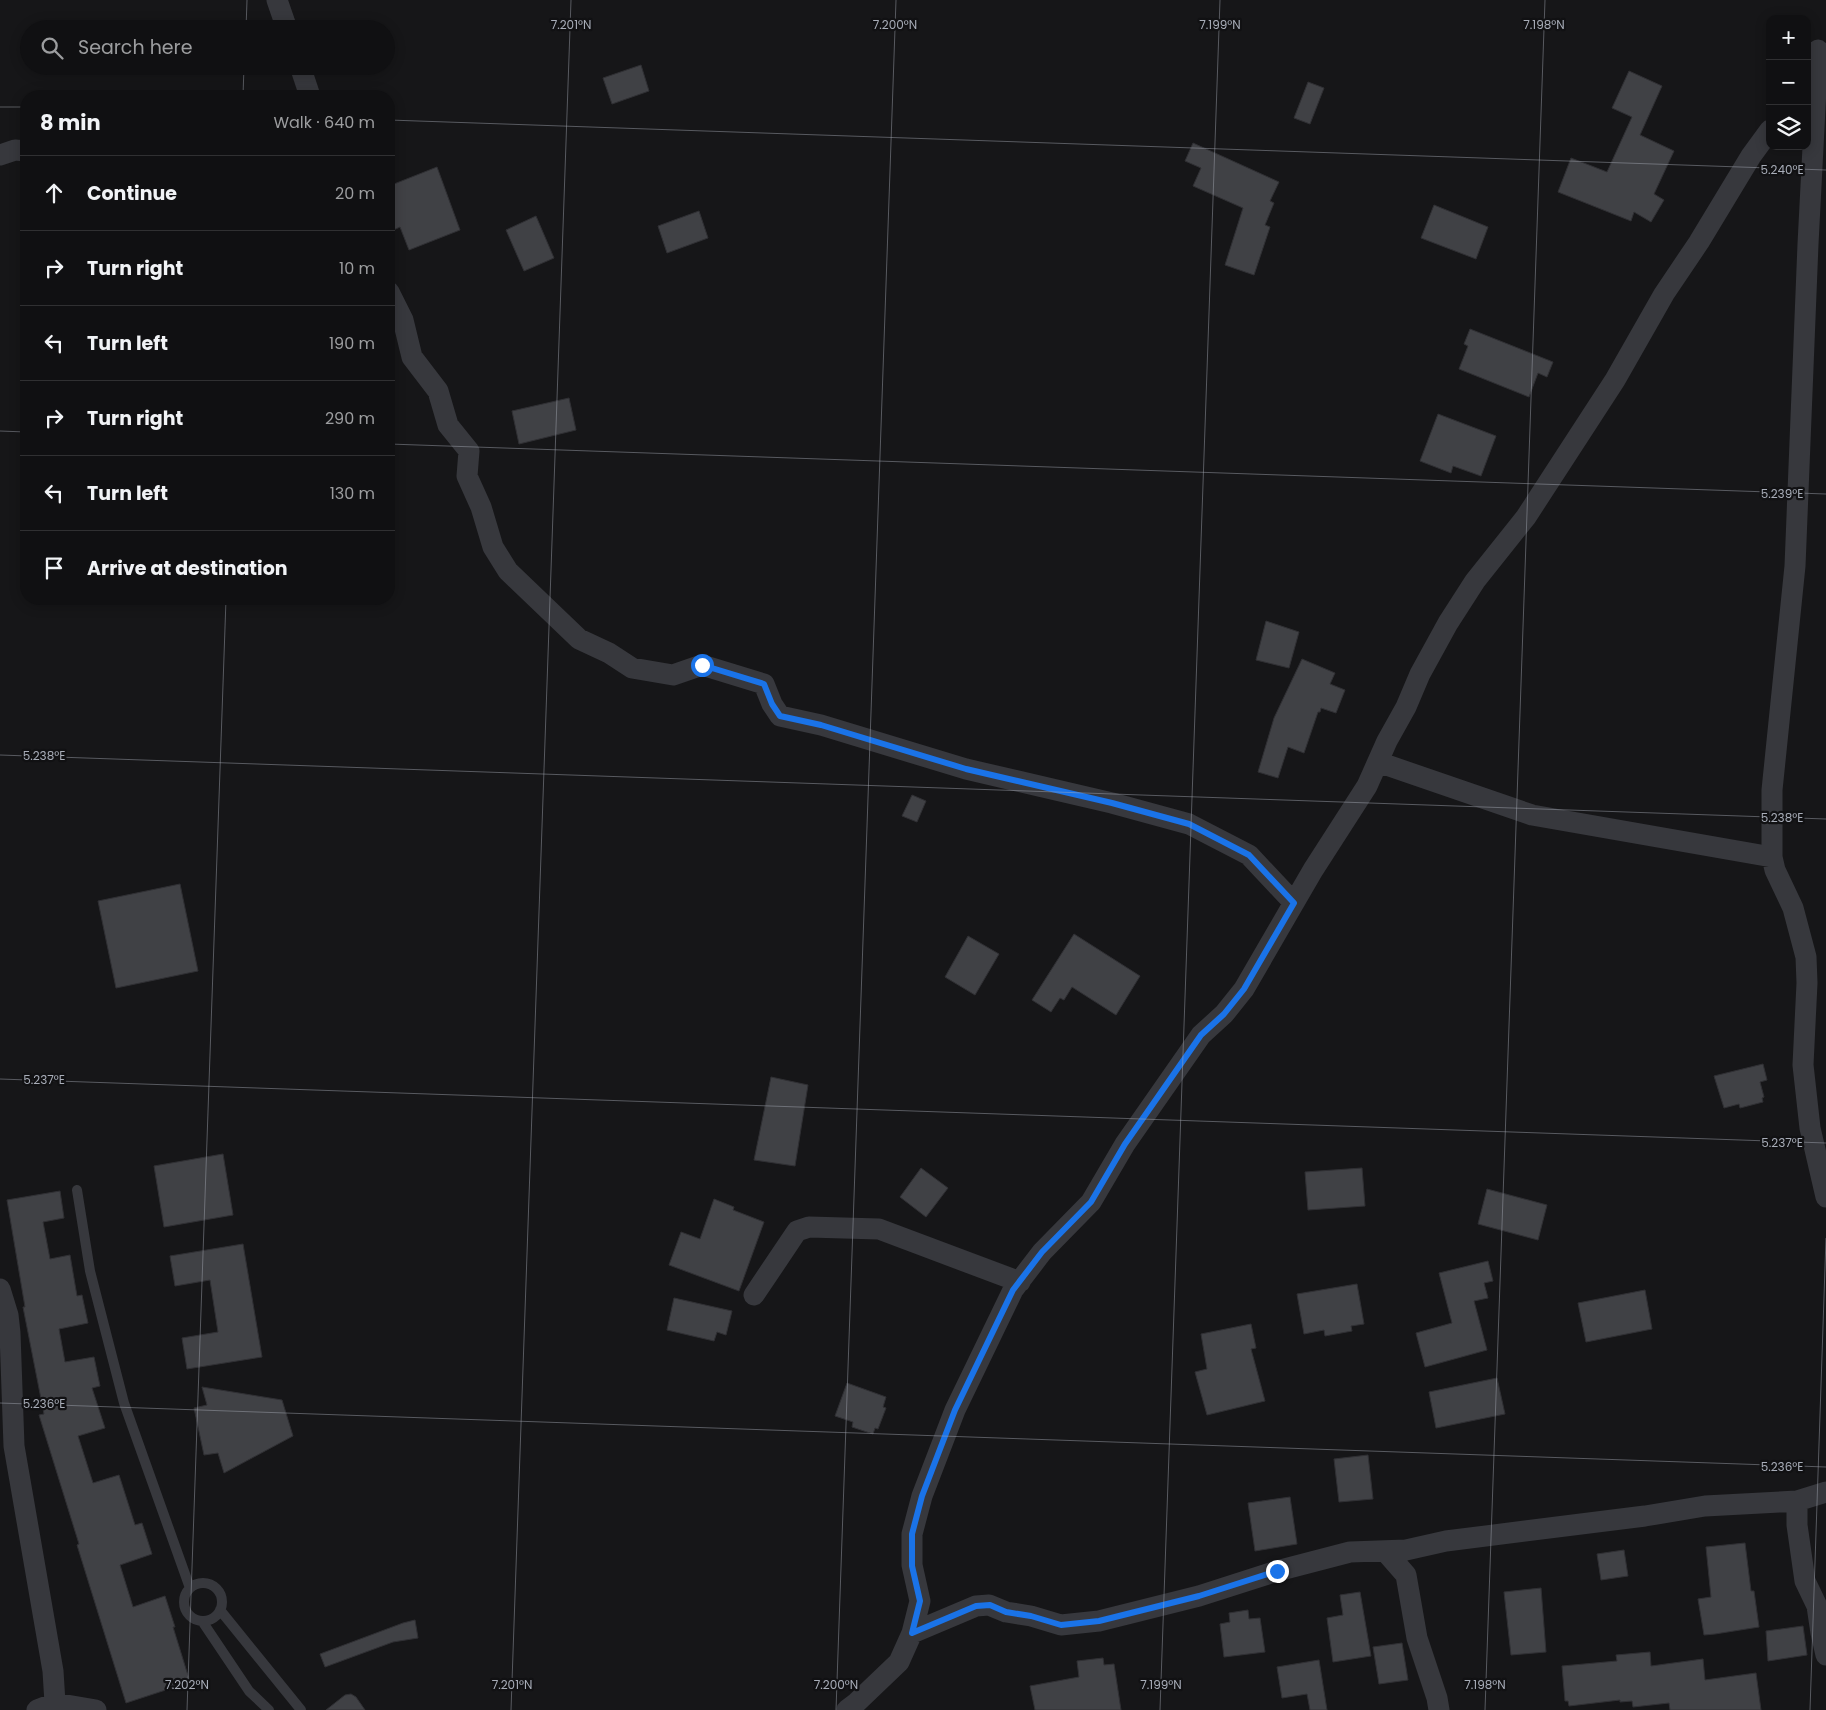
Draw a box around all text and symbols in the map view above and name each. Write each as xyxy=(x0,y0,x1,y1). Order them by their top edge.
map controls xyxy=(1766,15,1811,150)
button: + xyxy=(1766,15,1811,60)
text: 7.201°N xyxy=(551,16,591,33)
text: 7.200°N xyxy=(873,16,917,33)
text: 7.199°N xyxy=(1199,16,1241,33)
text: 7.198°N xyxy=(1523,16,1565,33)
search box xyxy=(20,20,395,75)
icon: search xyxy=(38,34,66,62)
text: Search here xyxy=(78,34,192,61)
button: − xyxy=(1766,60,1811,105)
button: layers xyxy=(1766,105,1811,150)
text: 8 min xyxy=(40,108,101,137)
text: Walk · 640 m xyxy=(273,111,375,134)
text: 5.240°E xyxy=(1760,161,1804,178)
icon: ahead xyxy=(40,179,68,207)
text: Continue xyxy=(87,180,177,207)
text: 20 m xyxy=(335,182,375,205)
icon: right xyxy=(40,254,68,282)
text: Turn right xyxy=(87,255,183,282)
text: 10 m xyxy=(339,257,375,280)
icon: left xyxy=(40,329,68,357)
text: Turn left xyxy=(87,330,168,357)
text: 190 m xyxy=(329,332,375,355)
icon: right xyxy=(40,404,68,432)
text: Turn right xyxy=(87,405,183,432)
text: 290 m xyxy=(325,407,375,430)
icon: left xyxy=(40,479,68,507)
text: Turn left xyxy=(87,480,168,507)
text: 130 m xyxy=(330,482,375,505)
text: 5.239°E xyxy=(1761,485,1803,502)
icon: arrive xyxy=(40,554,68,582)
text: Arrive at destination xyxy=(87,555,288,582)
route start xyxy=(691,654,714,677)
text: 5.238°E xyxy=(23,747,65,764)
text: 5.238°E xyxy=(1761,809,1803,826)
text: 5.237°E xyxy=(23,1071,65,1088)
text: 5.237°E xyxy=(1761,1134,1803,1151)
text: 5.236°E xyxy=(23,1395,65,1412)
text: 5.236°E xyxy=(1761,1458,1803,1475)
route end xyxy=(1266,1560,1289,1583)
text: 7.202°N xyxy=(165,1676,209,1693)
text: 7.201°N xyxy=(492,1676,532,1693)
text: 7.200°N xyxy=(814,1676,858,1693)
text: 7.199°N xyxy=(1140,1676,1182,1693)
text: 7.198°N xyxy=(1464,1676,1506,1693)

